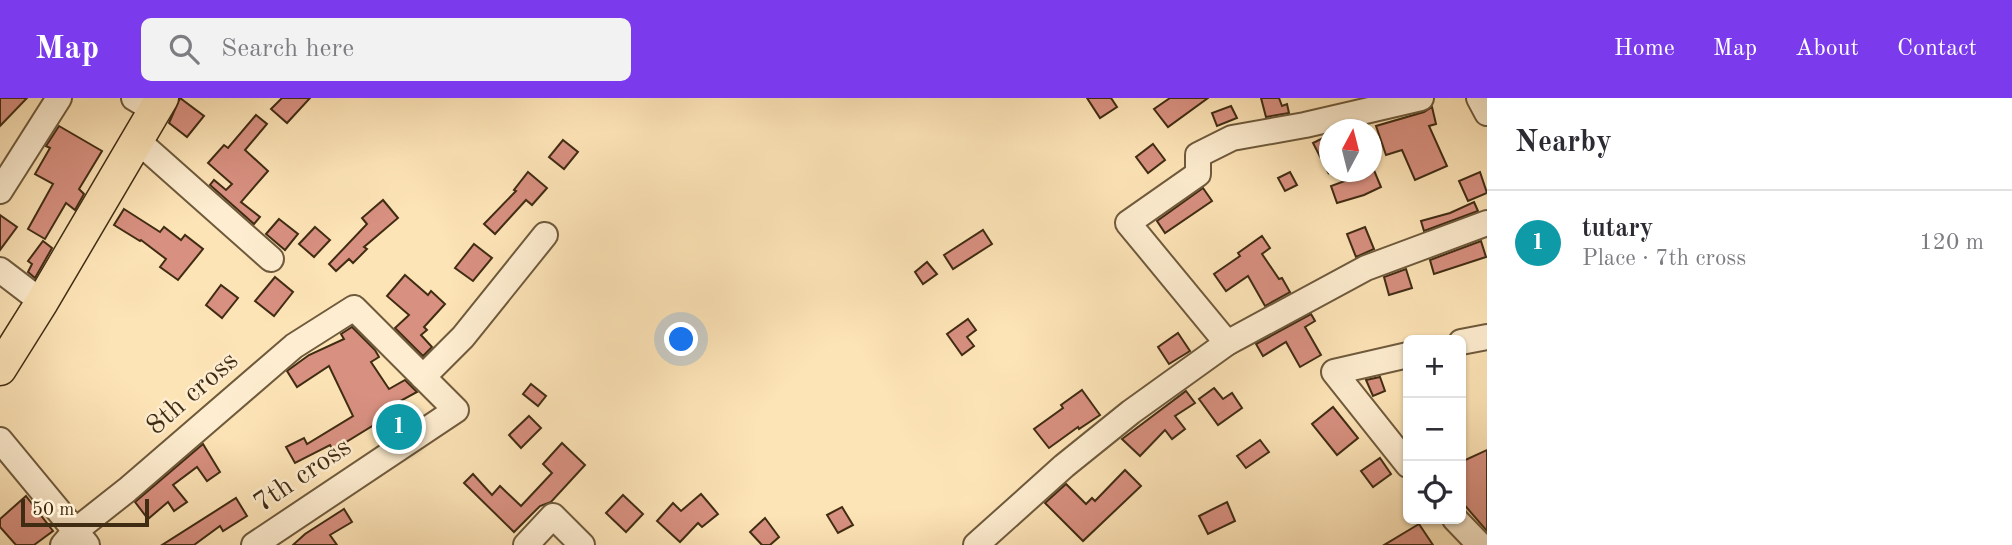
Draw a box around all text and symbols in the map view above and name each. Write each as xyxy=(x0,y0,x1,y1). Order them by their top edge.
search box xyxy=(141,18,631,81)
icon: search xyxy=(165,30,203,68)
text: Map xyxy=(35,33,99,66)
text: Search here xyxy=(221,36,354,62)
text: Home xyxy=(1614,37,1675,61)
text: Map xyxy=(1713,37,1757,61)
text: About xyxy=(1795,37,1859,61)
text: Contact xyxy=(1897,37,1977,61)
north arrow xyxy=(1319,119,1382,182)
text: Nearby xyxy=(1515,128,1612,158)
text: tutary xyxy=(1582,216,1653,242)
text: 1 xyxy=(1531,231,1545,254)
text: 120 m xyxy=(1919,231,1984,254)
text: Place · 7th cross xyxy=(1582,247,1746,270)
your location xyxy=(664,322,698,356)
map controls xyxy=(1403,335,1466,524)
button: + xyxy=(1403,335,1466,398)
street label: 8th cross xyxy=(142,347,244,441)
button: − xyxy=(1403,398,1466,461)
pin: 1 xyxy=(376,401,422,453)
street label: 7th cross xyxy=(249,433,357,519)
button: locate xyxy=(1403,461,1466,524)
scale bar xyxy=(21,496,149,528)
text: 50 m xyxy=(32,501,74,520)

